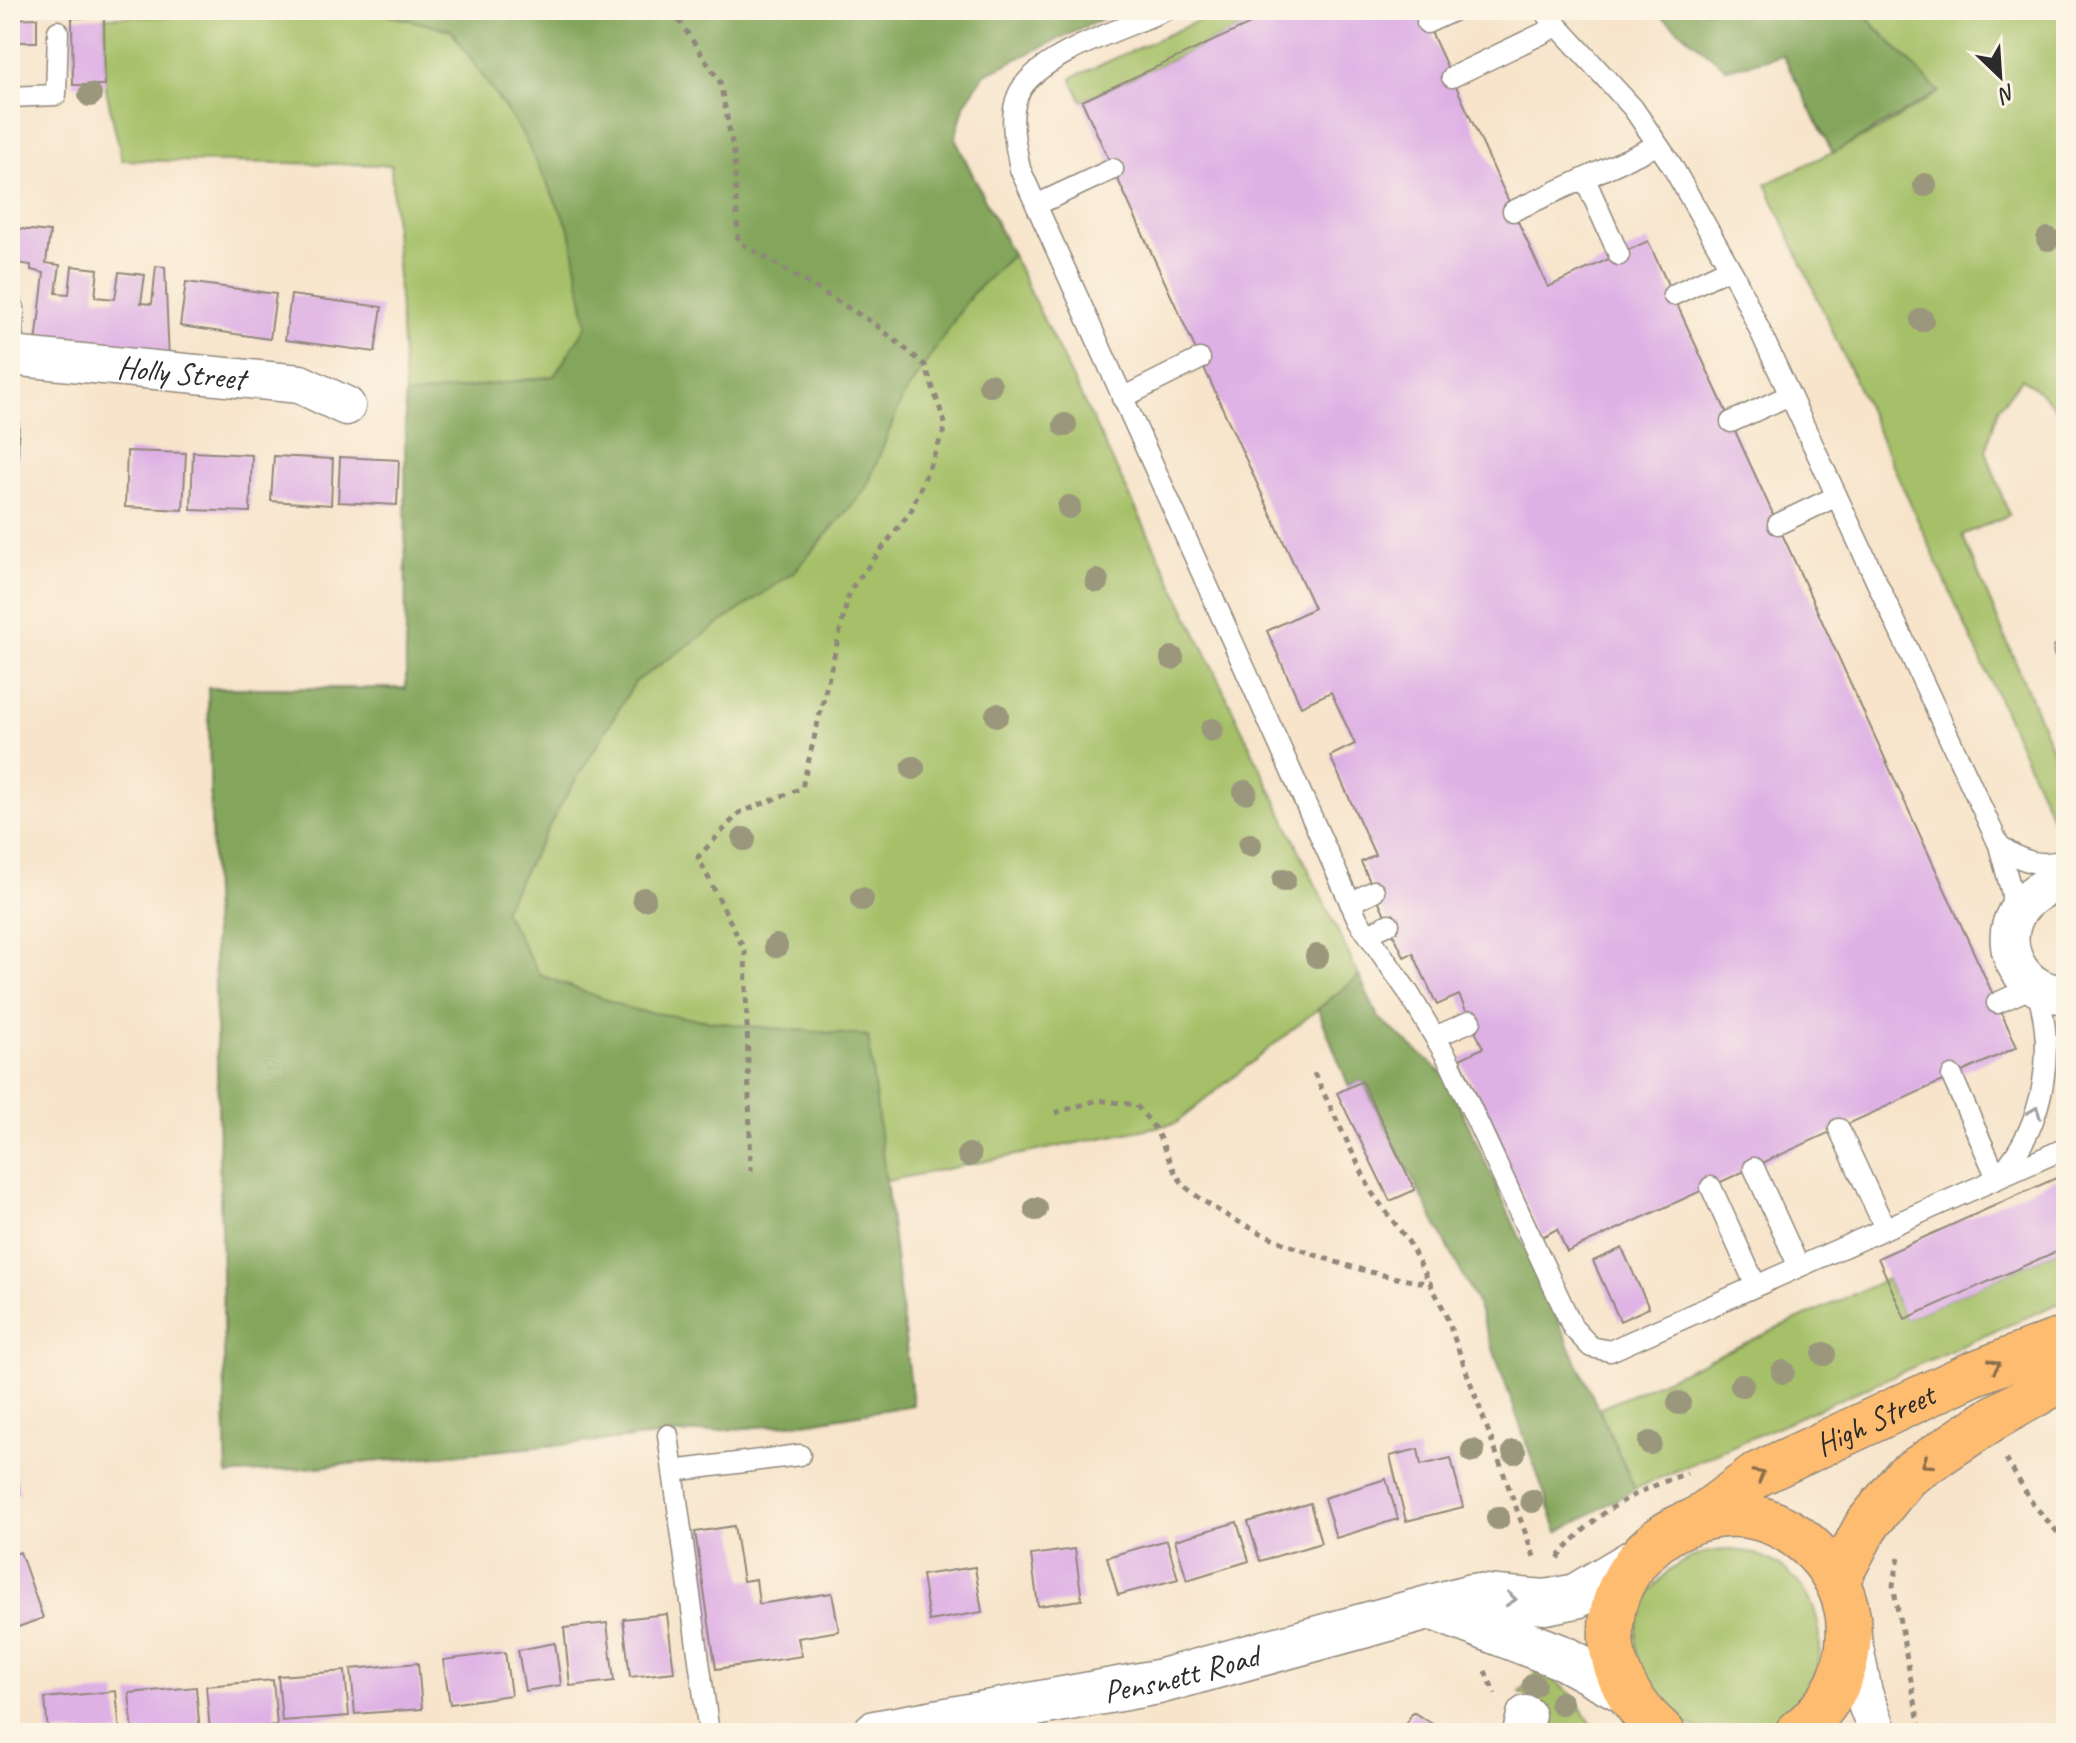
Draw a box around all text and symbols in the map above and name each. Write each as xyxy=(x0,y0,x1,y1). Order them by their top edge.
north arrow xyxy=(1960,36,2040,116)
text: N xyxy=(1993,78,2020,110)
street label: Holly Street xyxy=(116,346,251,400)
one-way arrow xyxy=(2025,1106,2042,1120)
one-way arrow xyxy=(1987,1358,2001,1375)
street label: High Street xyxy=(1809,1373,1944,1465)
one-way arrow xyxy=(1921,1453,1936,1468)
one-way arrow xyxy=(1750,1469,1765,1485)
one-way arrow xyxy=(1505,1591,1518,1608)
street label: Pensnett Road xyxy=(1101,1634,1268,1712)

